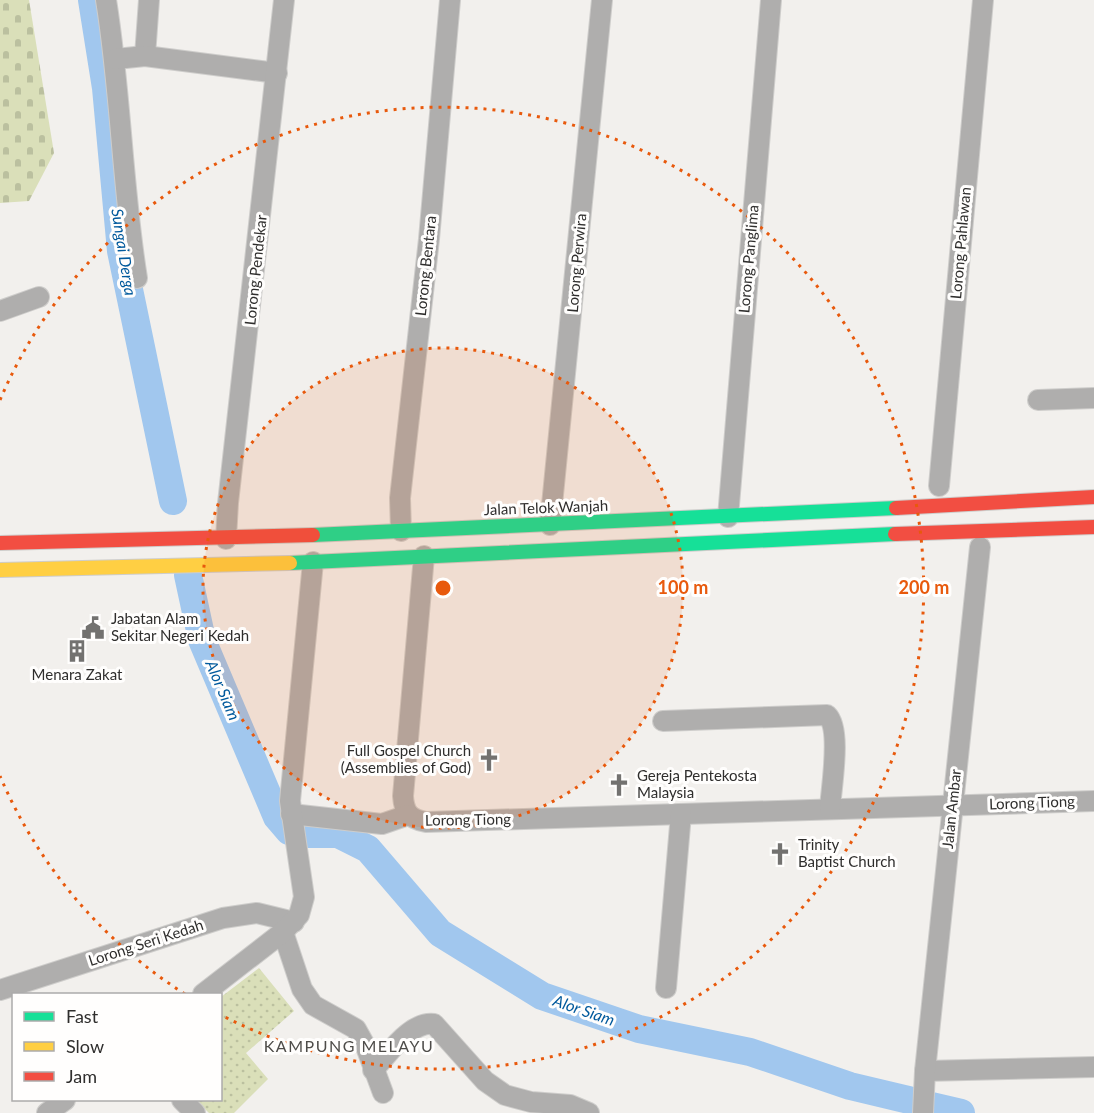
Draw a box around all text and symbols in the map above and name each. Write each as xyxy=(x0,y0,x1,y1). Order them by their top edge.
street label: Lorong Pahlawan xyxy=(946,186,974,300)
street label: Lorong Panglima xyxy=(734,204,762,314)
water label: Sungai Derga xyxy=(108,207,141,297)
street label: Lorong Pendekar xyxy=(240,213,270,326)
street label: Lorong Perwira xyxy=(563,213,589,313)
street label: Lorong Bentara xyxy=(411,215,439,317)
street label: Jalan Telok Wanjah xyxy=(483,496,608,518)
text: 100 m xyxy=(658,576,708,598)
text: 200 m xyxy=(899,576,949,598)
centre of rings xyxy=(433,578,453,598)
place label: Jabatan Alam Sekitar Negeri Kedah xyxy=(111,609,249,644)
public building icon: Jabatan Alam Sekitar Negeri Kedah xyxy=(80,615,106,641)
building icon: Menara Zakat xyxy=(64,638,90,664)
water label: Alor Siam xyxy=(202,656,245,723)
place label: Menara Zakat xyxy=(32,665,123,683)
place label: Full Gospel Church (Assemblies of God) xyxy=(341,741,471,776)
church icon: Full Gospel Church (Assemblies of God) xyxy=(476,747,502,773)
place label: Gereja Pentekosta Malaysia xyxy=(637,766,757,801)
street label: Jalan Ambar xyxy=(938,768,964,850)
church icon: Gereja Pentekosta Malaysia xyxy=(606,772,632,798)
street label: Lorong Tiong xyxy=(989,791,1075,812)
street label: Lorong Tiong xyxy=(425,809,511,829)
place label: Trinity Baptist Church xyxy=(798,835,896,870)
church icon: Trinity Baptist Church xyxy=(767,841,793,867)
street label: Lorong Seri Kedah xyxy=(86,915,205,969)
water label: Alor Siam xyxy=(550,990,617,1029)
legend xyxy=(12,993,222,1101)
text: Fast xyxy=(66,1005,99,1027)
text: Slow xyxy=(66,1035,104,1057)
district label: KAMPUNG MELAYU xyxy=(264,1036,434,1055)
text: Jam xyxy=(66,1065,97,1087)

